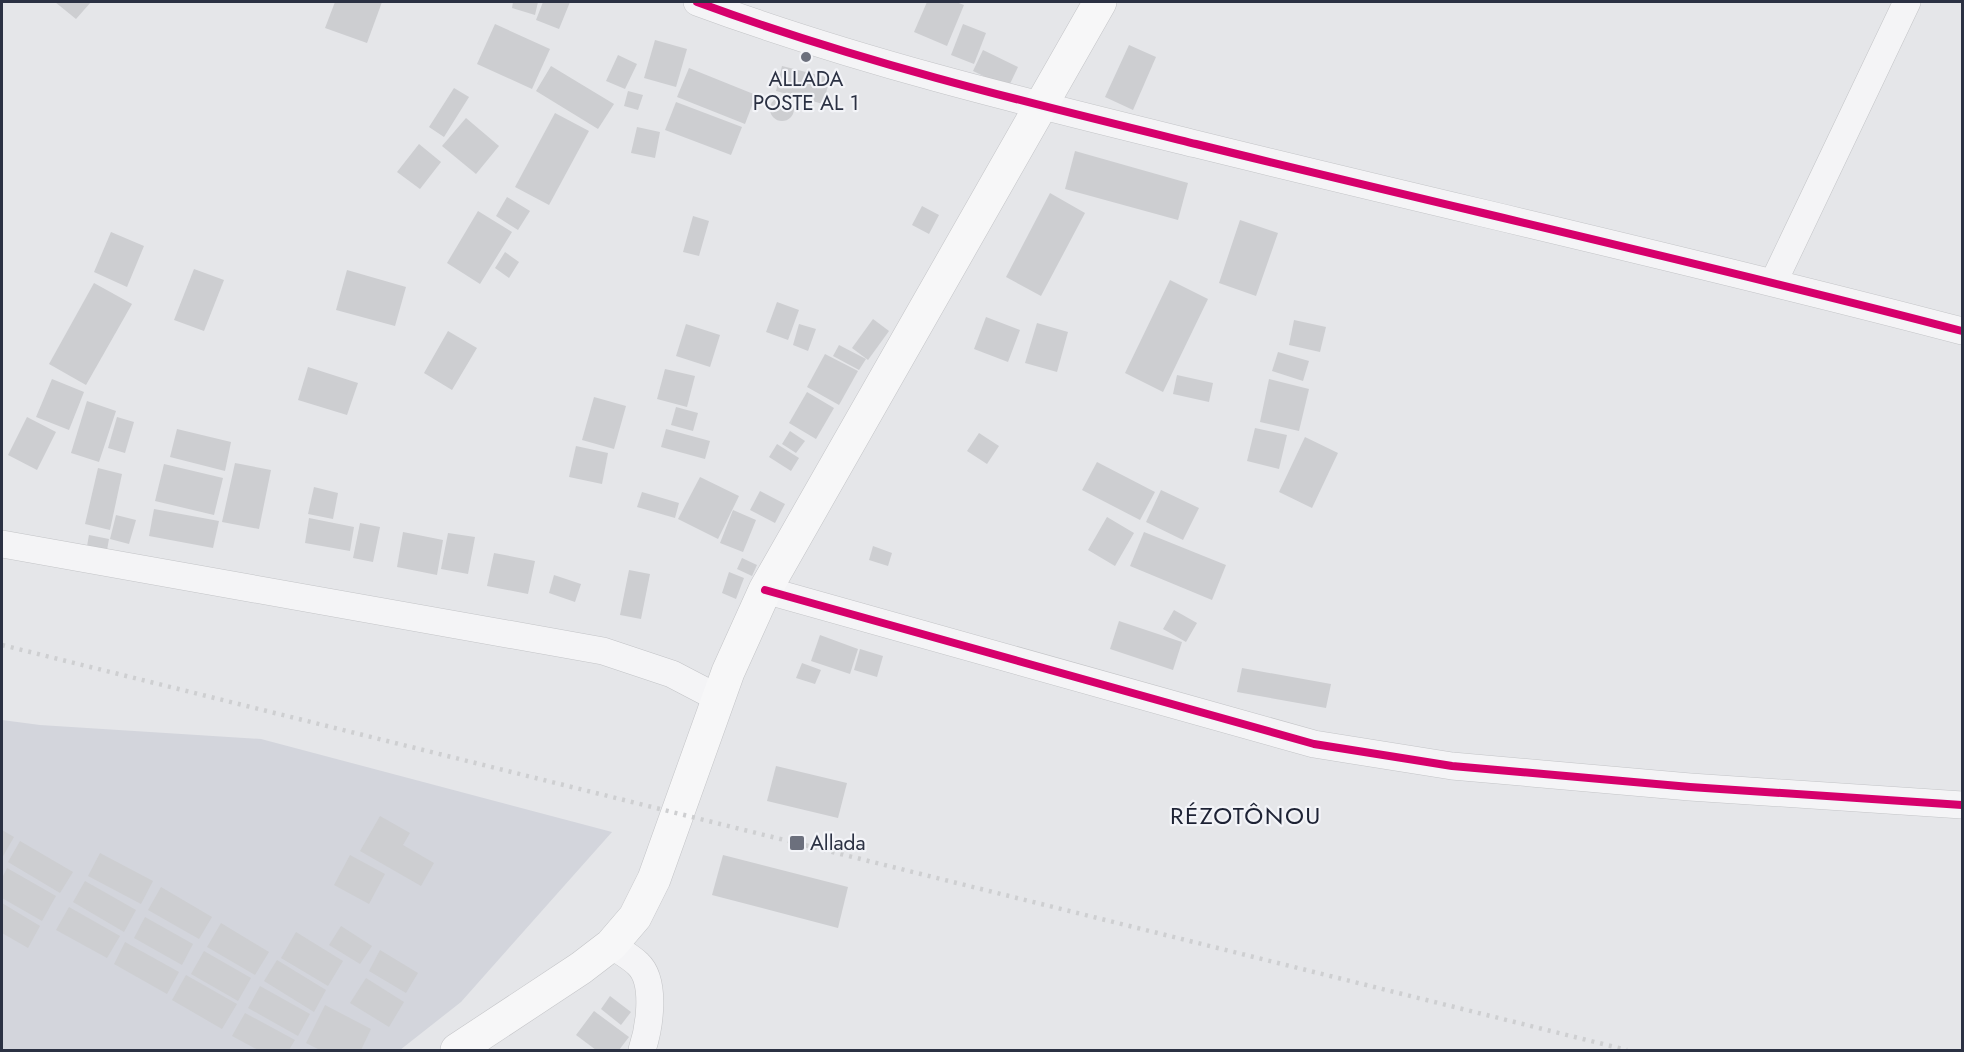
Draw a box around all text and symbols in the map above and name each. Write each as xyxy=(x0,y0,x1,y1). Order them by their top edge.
marker: ALLADA POSTE AL 1 xyxy=(799,50,813,64)
place label: ALLADA POSTE AL 1 xyxy=(753,64,859,118)
district label: RÉZOTÔNOU xyxy=(1170,798,1322,833)
place label: Allada xyxy=(810,828,866,858)
marker: Allada xyxy=(788,834,806,852)

